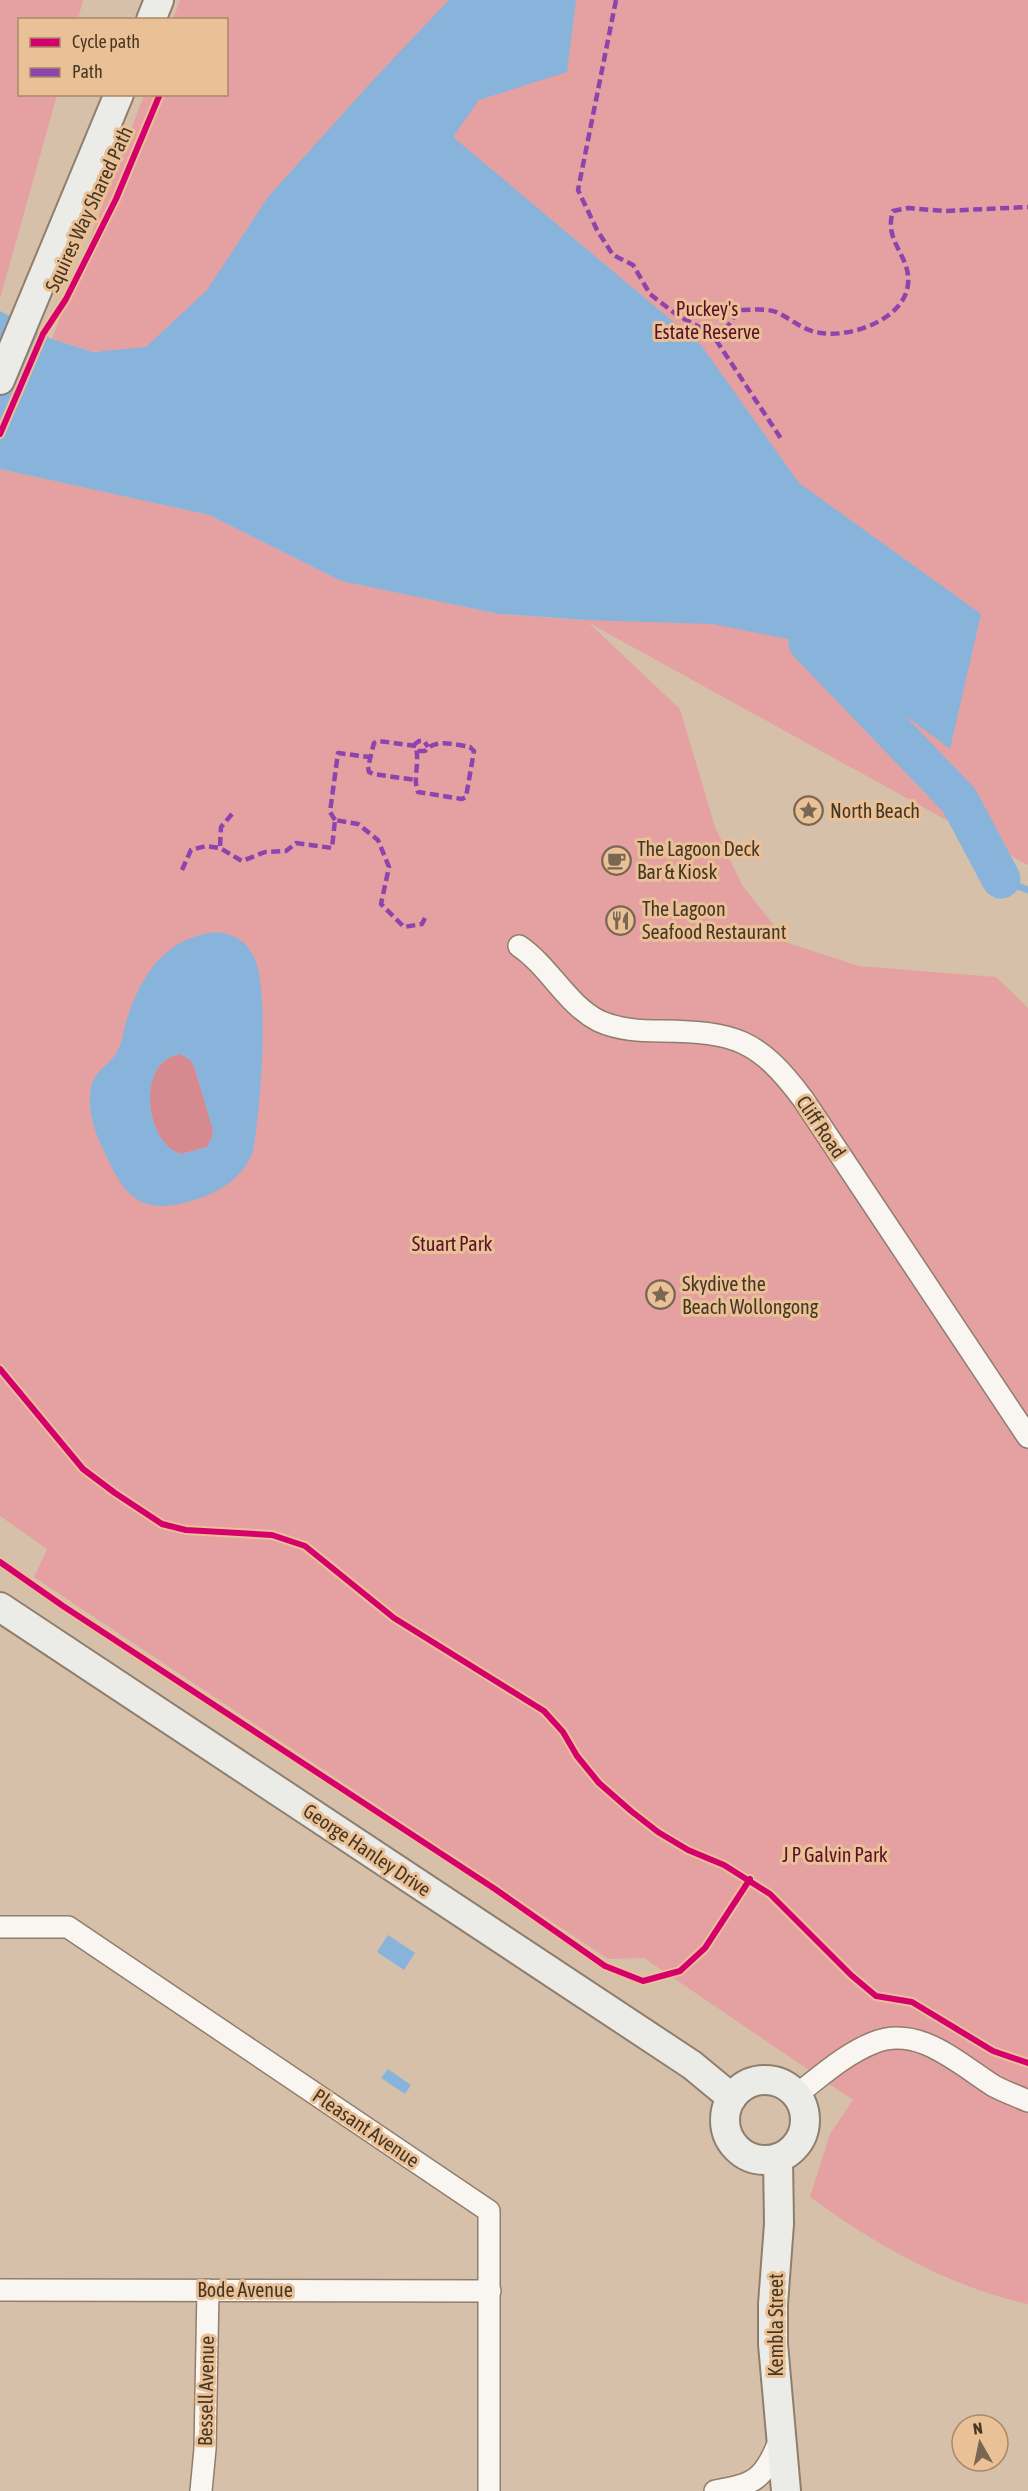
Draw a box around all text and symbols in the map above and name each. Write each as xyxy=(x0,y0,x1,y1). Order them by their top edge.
legend xyxy=(18,18,228,96)
text: Cycle path xyxy=(72,31,140,52)
text: Path xyxy=(72,61,103,82)
street label: Squires Way Shared Path xyxy=(40,122,137,295)
park label: Puckey's Estate Reserve xyxy=(654,297,760,343)
place icon: North Beach xyxy=(793,795,825,827)
place label: North Beach xyxy=(830,799,920,822)
place label: The Lagoon Deck Bar & Kiosk xyxy=(637,837,760,883)
cafe icon: The Lagoon Deck Bar & Kiosk xyxy=(600,844,632,876)
place label: The Lagoon Seafood Restaurant xyxy=(642,897,787,943)
restaurant icon: The Lagoon Seafood Restaurant xyxy=(605,904,637,936)
street label: Cliff Road xyxy=(792,1091,851,1162)
park label: Stuart Park xyxy=(412,1232,493,1255)
place label: Skydive the Beach Wollongong xyxy=(682,1272,819,1318)
place icon: Skydive the Beach Wollongong xyxy=(645,1279,677,1311)
street label: George Hanley Drive xyxy=(299,1798,435,1901)
park label: J P Galvin Park xyxy=(782,1843,888,1866)
street label: Pleasant Avenue xyxy=(309,2084,424,2172)
street label: Kembla Street xyxy=(764,2273,787,2377)
street label: Bode Avenue xyxy=(197,2278,293,2301)
street label: Bessell Avenue xyxy=(193,2336,218,2446)
north arrow xyxy=(950,2413,1010,2473)
text: N xyxy=(972,2419,984,2438)

